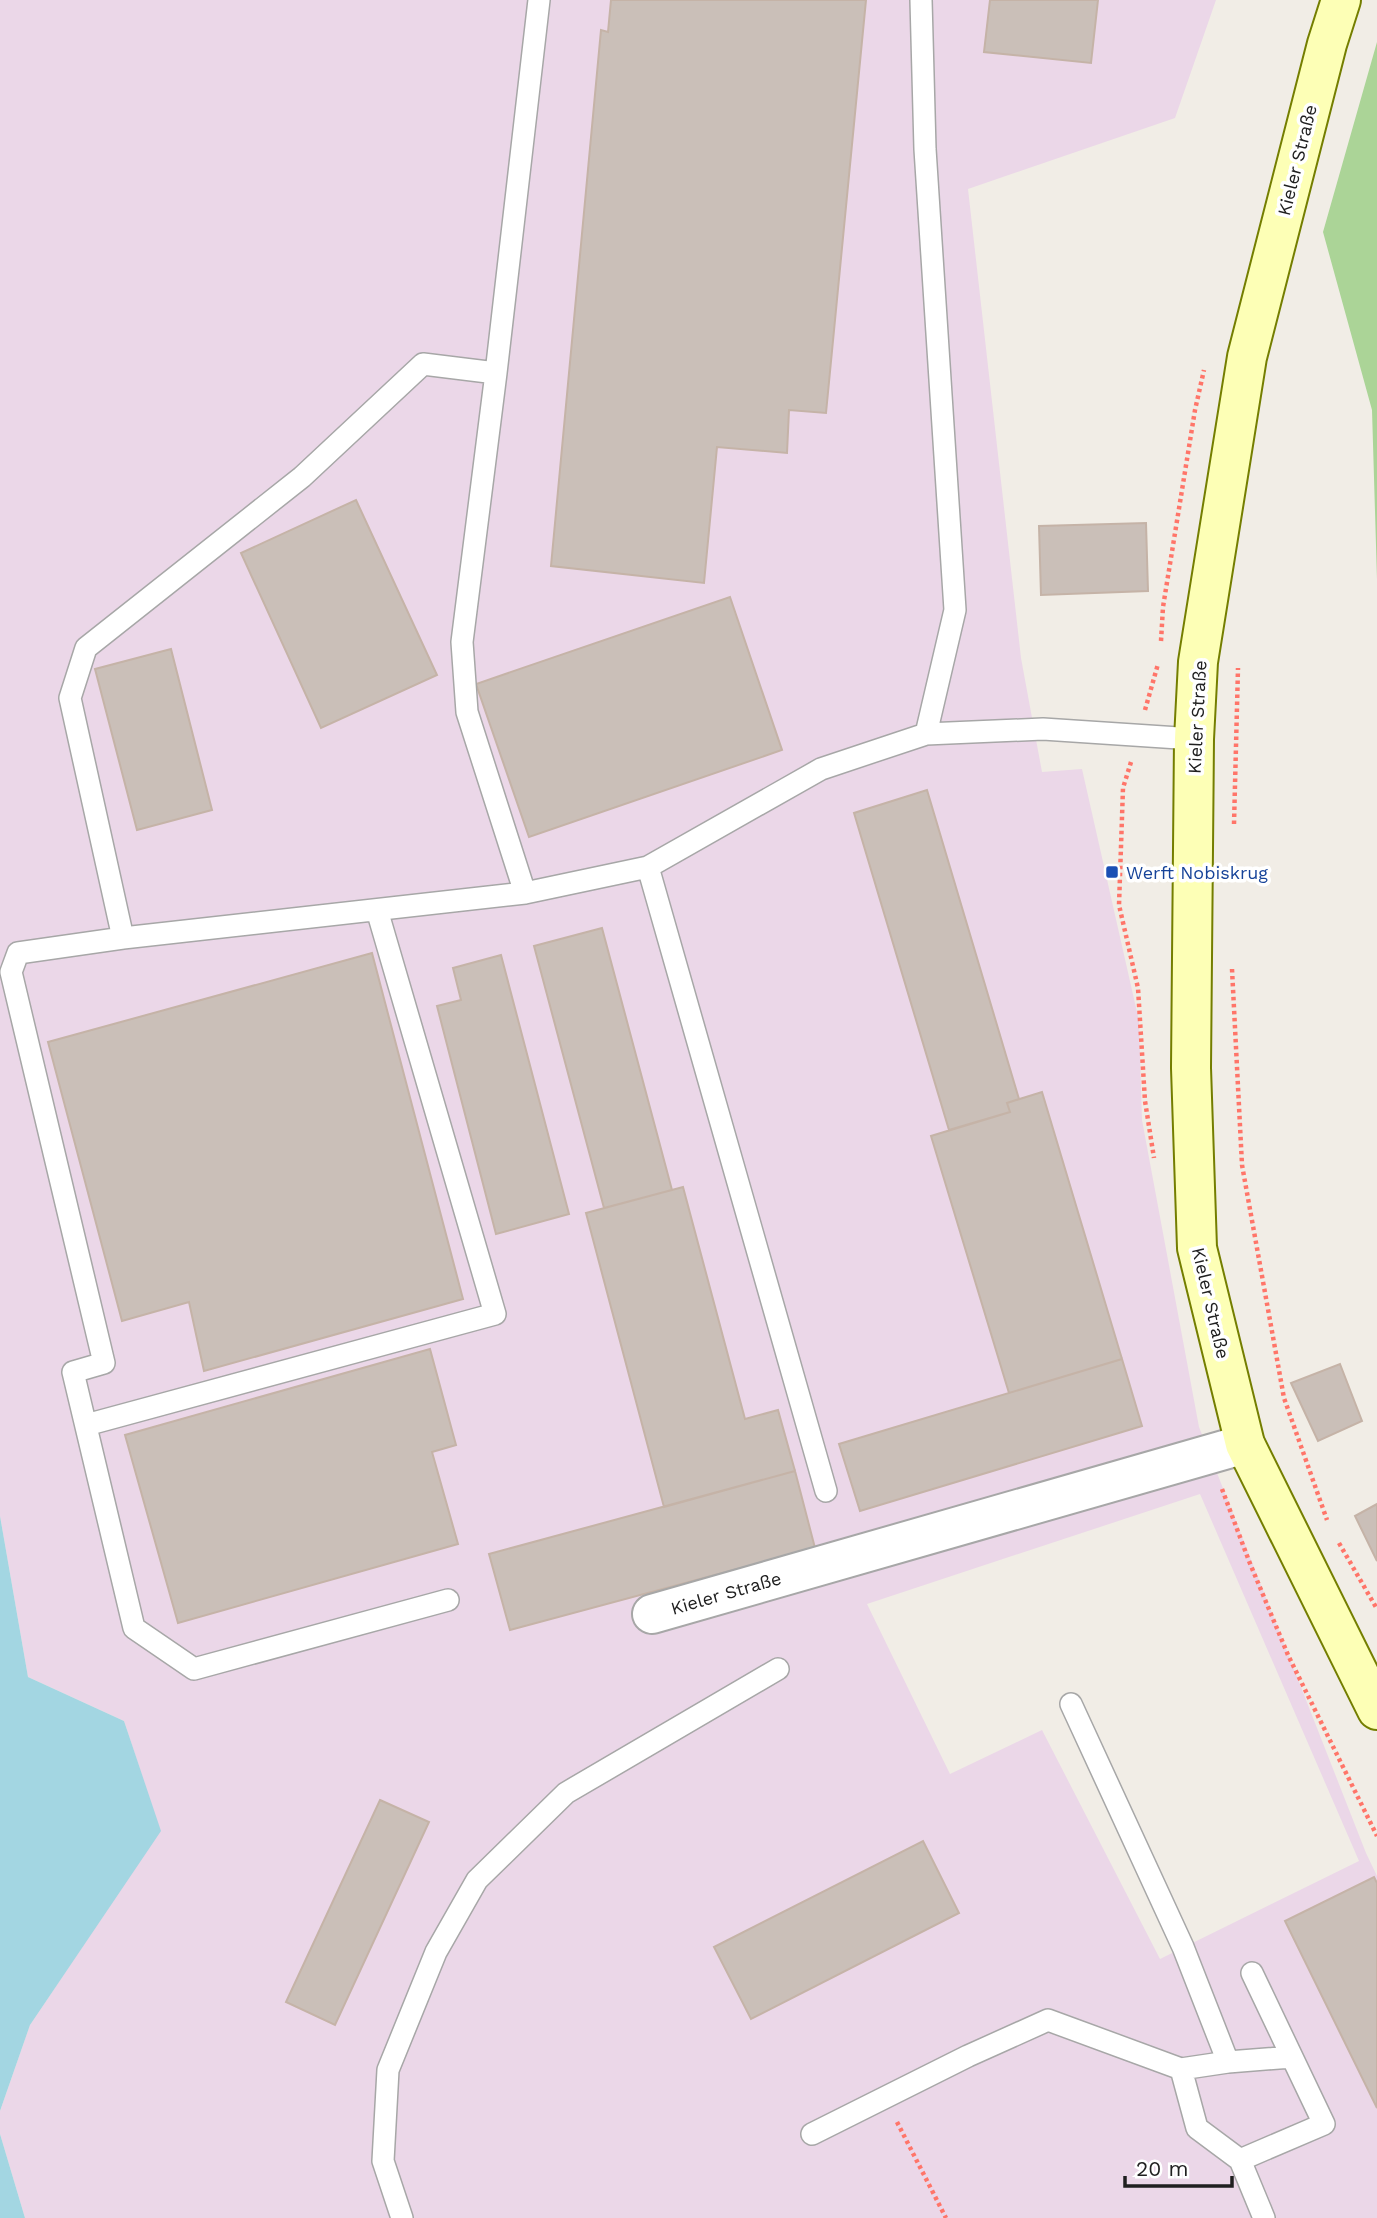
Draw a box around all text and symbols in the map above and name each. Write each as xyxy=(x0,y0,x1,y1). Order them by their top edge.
street label: Kieler Straße xyxy=(1273,102,1321,218)
street label: Kieler Straße xyxy=(1184,660,1210,774)
place label: Werft Nobiskrug xyxy=(1126,862,1268,883)
marker: Werft Nobiskrug xyxy=(1104,864,1120,880)
street label: Kieler Straße xyxy=(1188,1245,1234,1361)
street label: Kieler Straße xyxy=(668,1567,784,1619)
scale bar xyxy=(1125,2144,1232,2188)
text: 20 m xyxy=(1136,2156,1188,2181)

